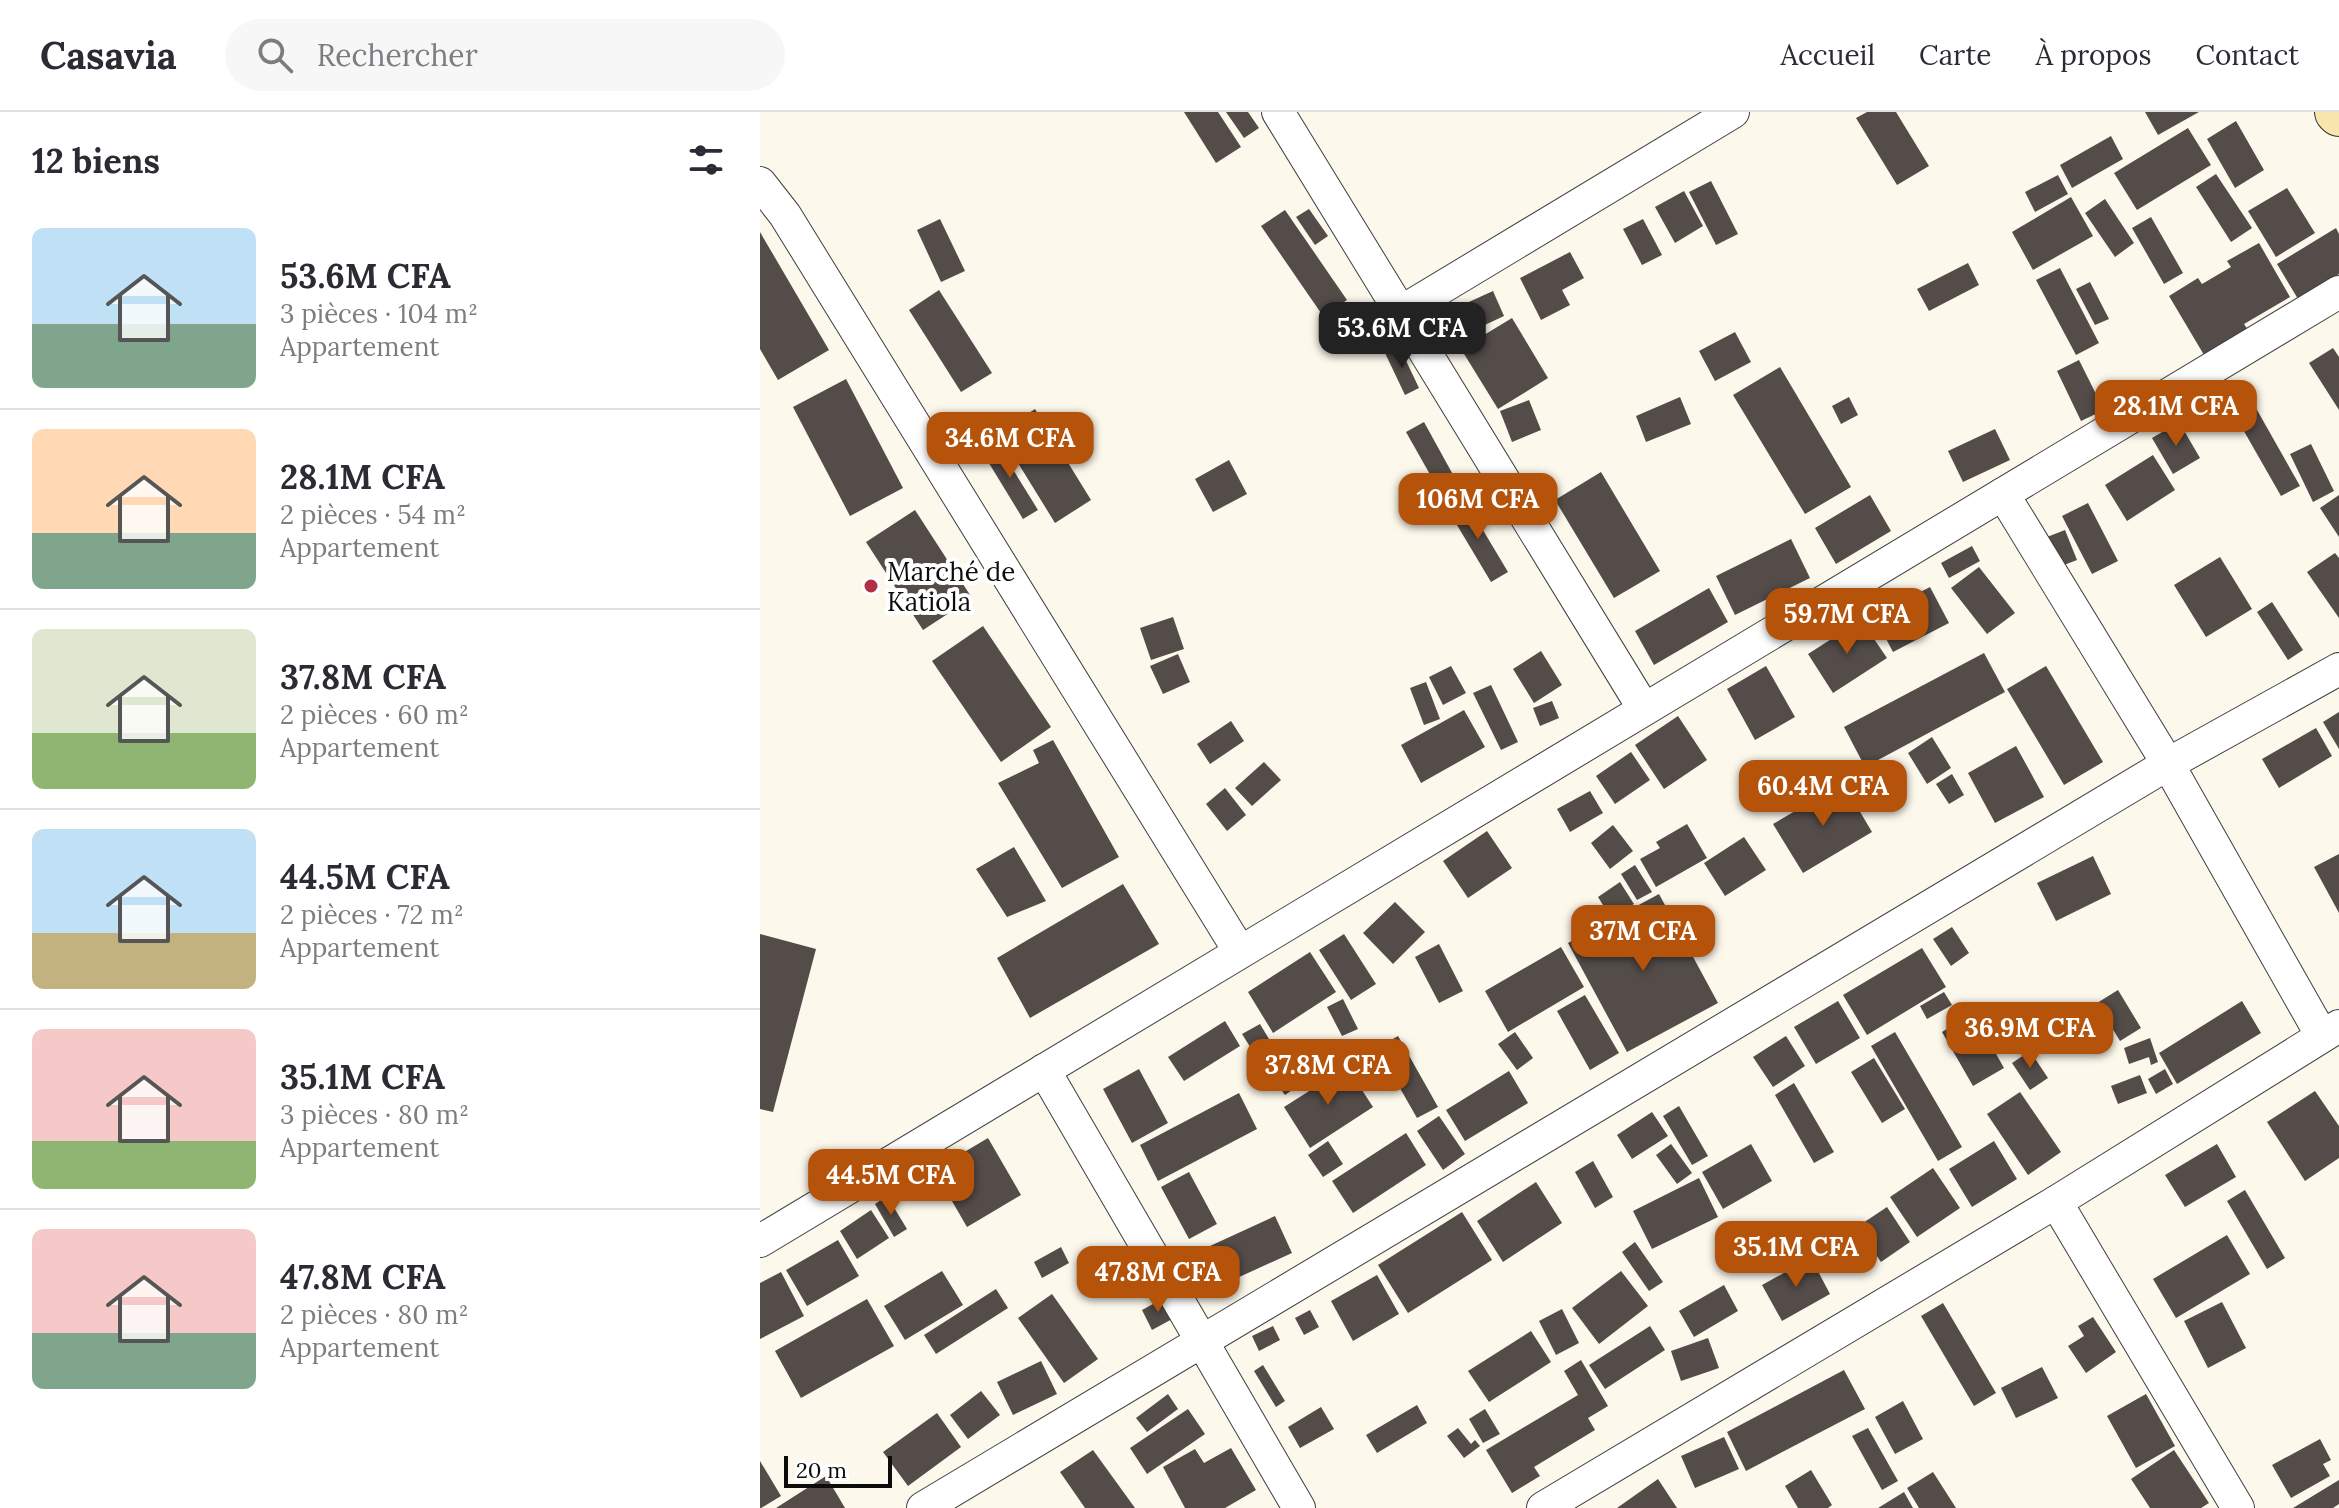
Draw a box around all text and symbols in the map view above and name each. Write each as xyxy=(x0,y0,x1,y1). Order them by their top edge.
search box xyxy=(225,19,785,91)
text: Casavia xyxy=(40,31,177,79)
icon: search xyxy=(253,33,297,77)
text: Rechercher xyxy=(317,36,478,74)
text: Accueil xyxy=(1781,37,1875,73)
text: Carte xyxy=(1919,37,1991,73)
text: À propos xyxy=(2035,37,2151,73)
text: Contact xyxy=(2195,37,2299,73)
icon: filters xyxy=(684,138,728,182)
text: 12 biens xyxy=(32,139,160,182)
text: 53.6M CFA xyxy=(280,254,451,297)
icon: home xyxy=(96,260,192,356)
text: 3 pièces · 104 m² xyxy=(280,297,478,330)
pin: 53.6M CFA xyxy=(1310,302,1494,370)
text: 53.6M CFA xyxy=(1337,311,1467,344)
text: Appartement xyxy=(280,330,439,363)
pin: 28.1M CFA xyxy=(2084,380,2268,448)
text: 28.1M CFA xyxy=(2113,389,2239,422)
pin: 34.6M CFA xyxy=(918,412,1102,480)
text: 34.6M CFA xyxy=(945,421,1075,454)
text: 28.1M CFA xyxy=(280,455,445,498)
icon: home xyxy=(96,461,192,557)
pin: 106M CFA xyxy=(1395,473,1561,541)
text: 106M CFA xyxy=(1417,482,1539,515)
text: 2 pièces · 54 m² xyxy=(280,498,466,531)
text: Appartement xyxy=(280,531,439,564)
place label: Marché de Katiola xyxy=(887,555,1015,618)
marker: Marché de Katiola xyxy=(862,577,880,595)
pin: 59.7M CFA xyxy=(1755,588,1939,656)
text: 59.7M CFA xyxy=(1784,597,1910,630)
text: 37.8M CFA xyxy=(280,655,446,698)
icon: home xyxy=(96,661,192,757)
text: 2 pièces · 60 m² xyxy=(280,698,469,731)
text: Appartement xyxy=(280,731,439,764)
pin: 60.4M CFA xyxy=(1731,760,1915,828)
text: 60.4M CFA xyxy=(1757,769,1889,802)
text: 44.5M CFA xyxy=(280,855,450,898)
icon: home xyxy=(96,861,192,957)
text: 2 pièces · 72 m² xyxy=(280,898,464,931)
pin: 37M CFA xyxy=(1569,905,1717,973)
text: 37M CFA xyxy=(1589,914,1697,947)
text: Appartement xyxy=(280,931,439,964)
pin: 36.9M CFA xyxy=(1938,1002,2122,1070)
text: 36.9M CFA xyxy=(1964,1011,2096,1044)
pin: 37.8M CFA xyxy=(1236,1039,1420,1107)
text: 37.8M CFA xyxy=(1265,1048,1391,1081)
text: 35.1M CFA xyxy=(280,1055,445,1098)
icon: home xyxy=(96,1061,192,1157)
text: 3 pièces · 80 m² xyxy=(280,1098,469,1131)
text: Appartement xyxy=(280,1131,439,1164)
pin: 44.5M CFA xyxy=(799,1149,983,1217)
text: 44.5M CFA xyxy=(826,1158,956,1191)
pin: 35.1M CFA xyxy=(1704,1221,1888,1289)
text: 35.1M CFA xyxy=(1733,1230,1859,1263)
pin: 47.8M CFA xyxy=(1066,1246,1250,1314)
text: 47.8M CFA xyxy=(280,1255,446,1298)
text: 47.8M CFA xyxy=(1095,1255,1221,1288)
icon: home xyxy=(96,1261,192,1357)
text: 2 pièces · 80 m² xyxy=(280,1298,468,1331)
text: Appartement xyxy=(280,1331,439,1364)
scale bar xyxy=(784,1452,892,1488)
text: 20 m xyxy=(796,1456,847,1484)

